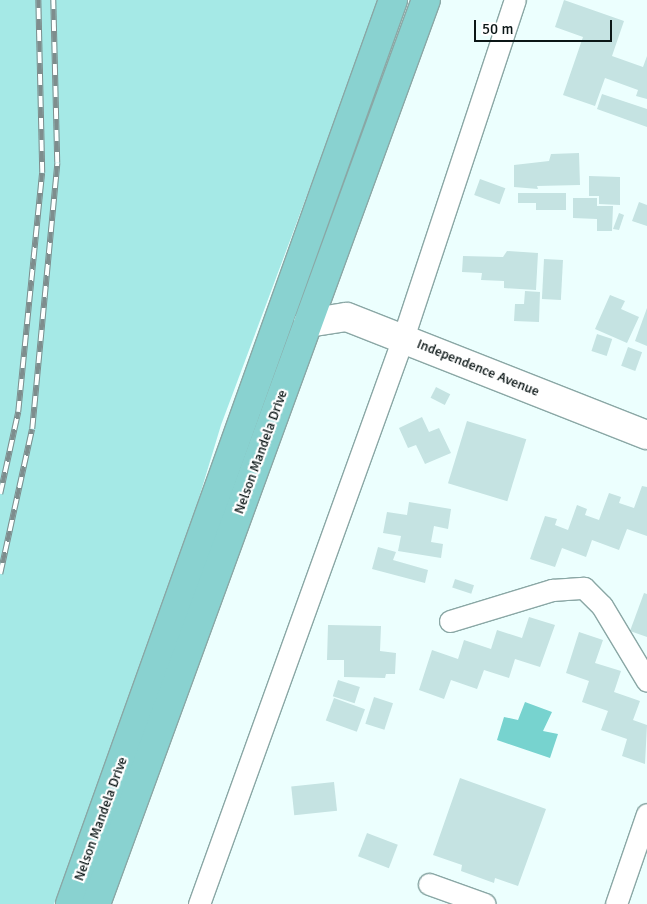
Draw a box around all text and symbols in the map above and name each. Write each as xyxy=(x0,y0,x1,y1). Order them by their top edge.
scale bar xyxy=(477,10,614,42)
text: 50 m xyxy=(482,20,513,38)
street label: Independence Avenue xyxy=(414,336,542,400)
street label: Nelson Mandela Drive xyxy=(231,388,291,516)
street label: Nelson Mandela Drive xyxy=(71,755,131,883)

